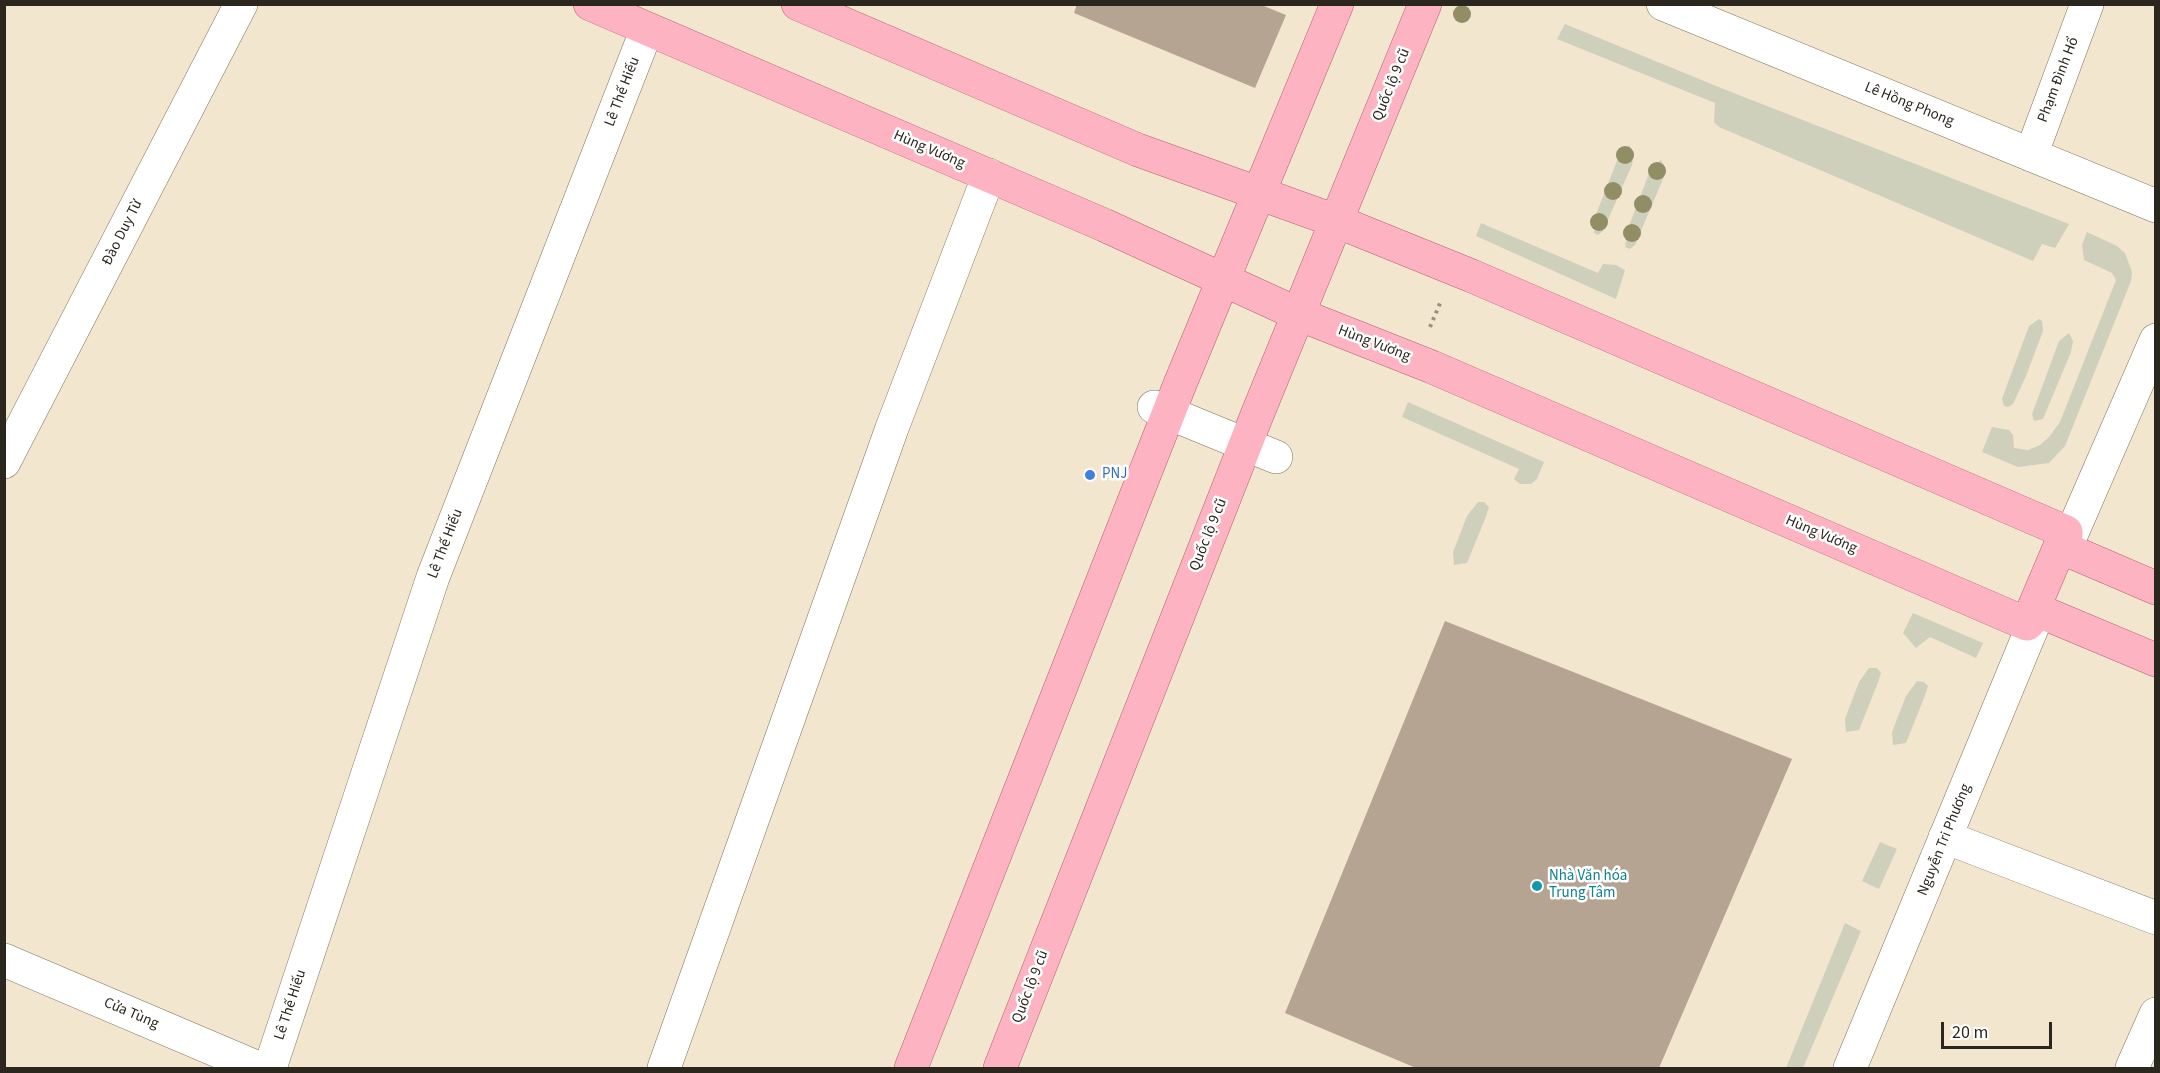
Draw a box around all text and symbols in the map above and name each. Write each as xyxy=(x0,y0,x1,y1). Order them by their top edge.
street label: Phạm Đình Hổ xyxy=(2034,35,2084,125)
street label: Quốc lộ 9 cũ xyxy=(1369,46,1415,124)
street label: Lê Thế Hiếu xyxy=(601,55,645,129)
street label: Lê Hồng Phong xyxy=(1862,79,1956,131)
street label: Hùng Vương xyxy=(890,127,968,173)
street label: Đào Duy Từ xyxy=(99,197,147,269)
street label: Hùng Vương xyxy=(1335,322,1413,366)
place label: PNJ xyxy=(1102,466,1127,484)
marker: PNJ xyxy=(1083,468,1097,482)
street label: Quốc lộ 9 cũ xyxy=(1186,496,1232,574)
street label: Lê Thế Hiếu xyxy=(424,507,468,581)
street label: Hùng Vương xyxy=(1782,512,1860,558)
street label: Nguyễn Tri Phương xyxy=(1914,781,1976,899)
place label: Nhà Văn hóa Trung Tâm xyxy=(1549,868,1627,903)
marker: Nhà Văn hóa Trung Tâm xyxy=(1530,879,1544,893)
street label: Quốc lộ 9 cũ xyxy=(1009,948,1053,1026)
street label: Lê Thế Hiếu xyxy=(271,967,311,1043)
street label: Cửa Tùng xyxy=(101,994,161,1034)
scale bar xyxy=(1944,1010,2055,1048)
text: 20 m xyxy=(1952,1020,1988,1045)

